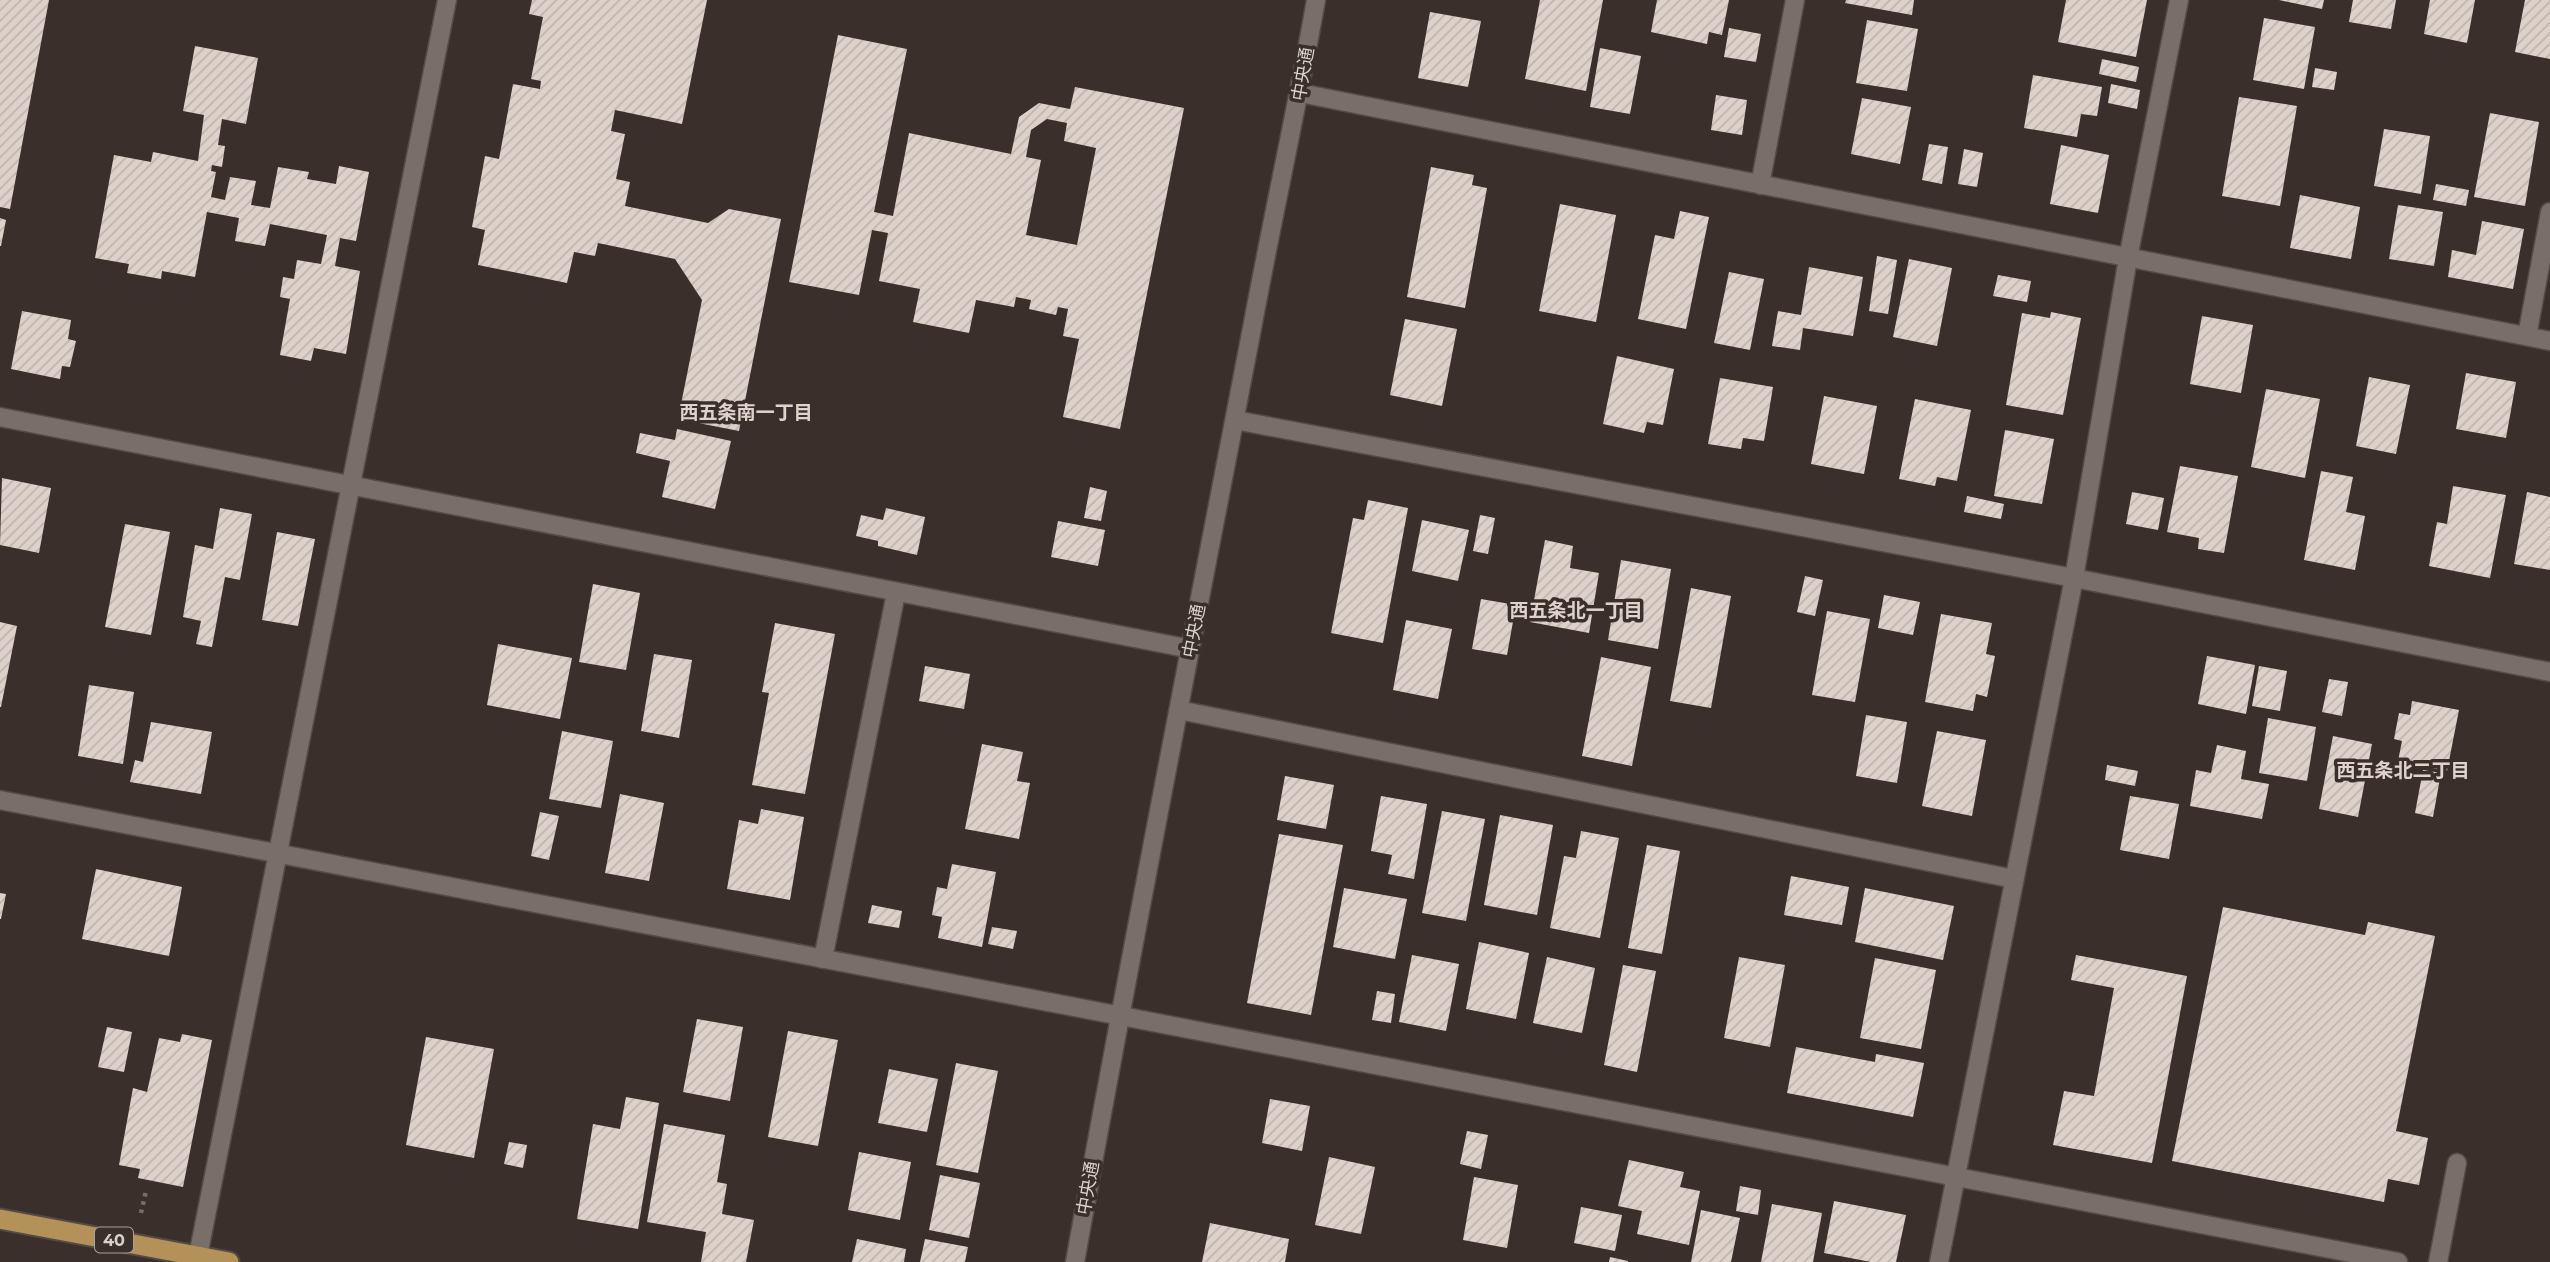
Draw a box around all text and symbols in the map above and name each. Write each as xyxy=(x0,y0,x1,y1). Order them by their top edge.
street label: 中央通 xyxy=(1287,46,1319,102)
district label: 西五条南一丁目 xyxy=(679,401,813,424)
district label: 西五条北一丁目 xyxy=(1509,599,1643,622)
street label: 中央通 xyxy=(1178,602,1210,660)
district label: 西五条北二丁目 xyxy=(2336,759,2470,782)
street label: 中央通 xyxy=(1072,1160,1104,1216)
road number: 40 xyxy=(95,1228,133,1252)

